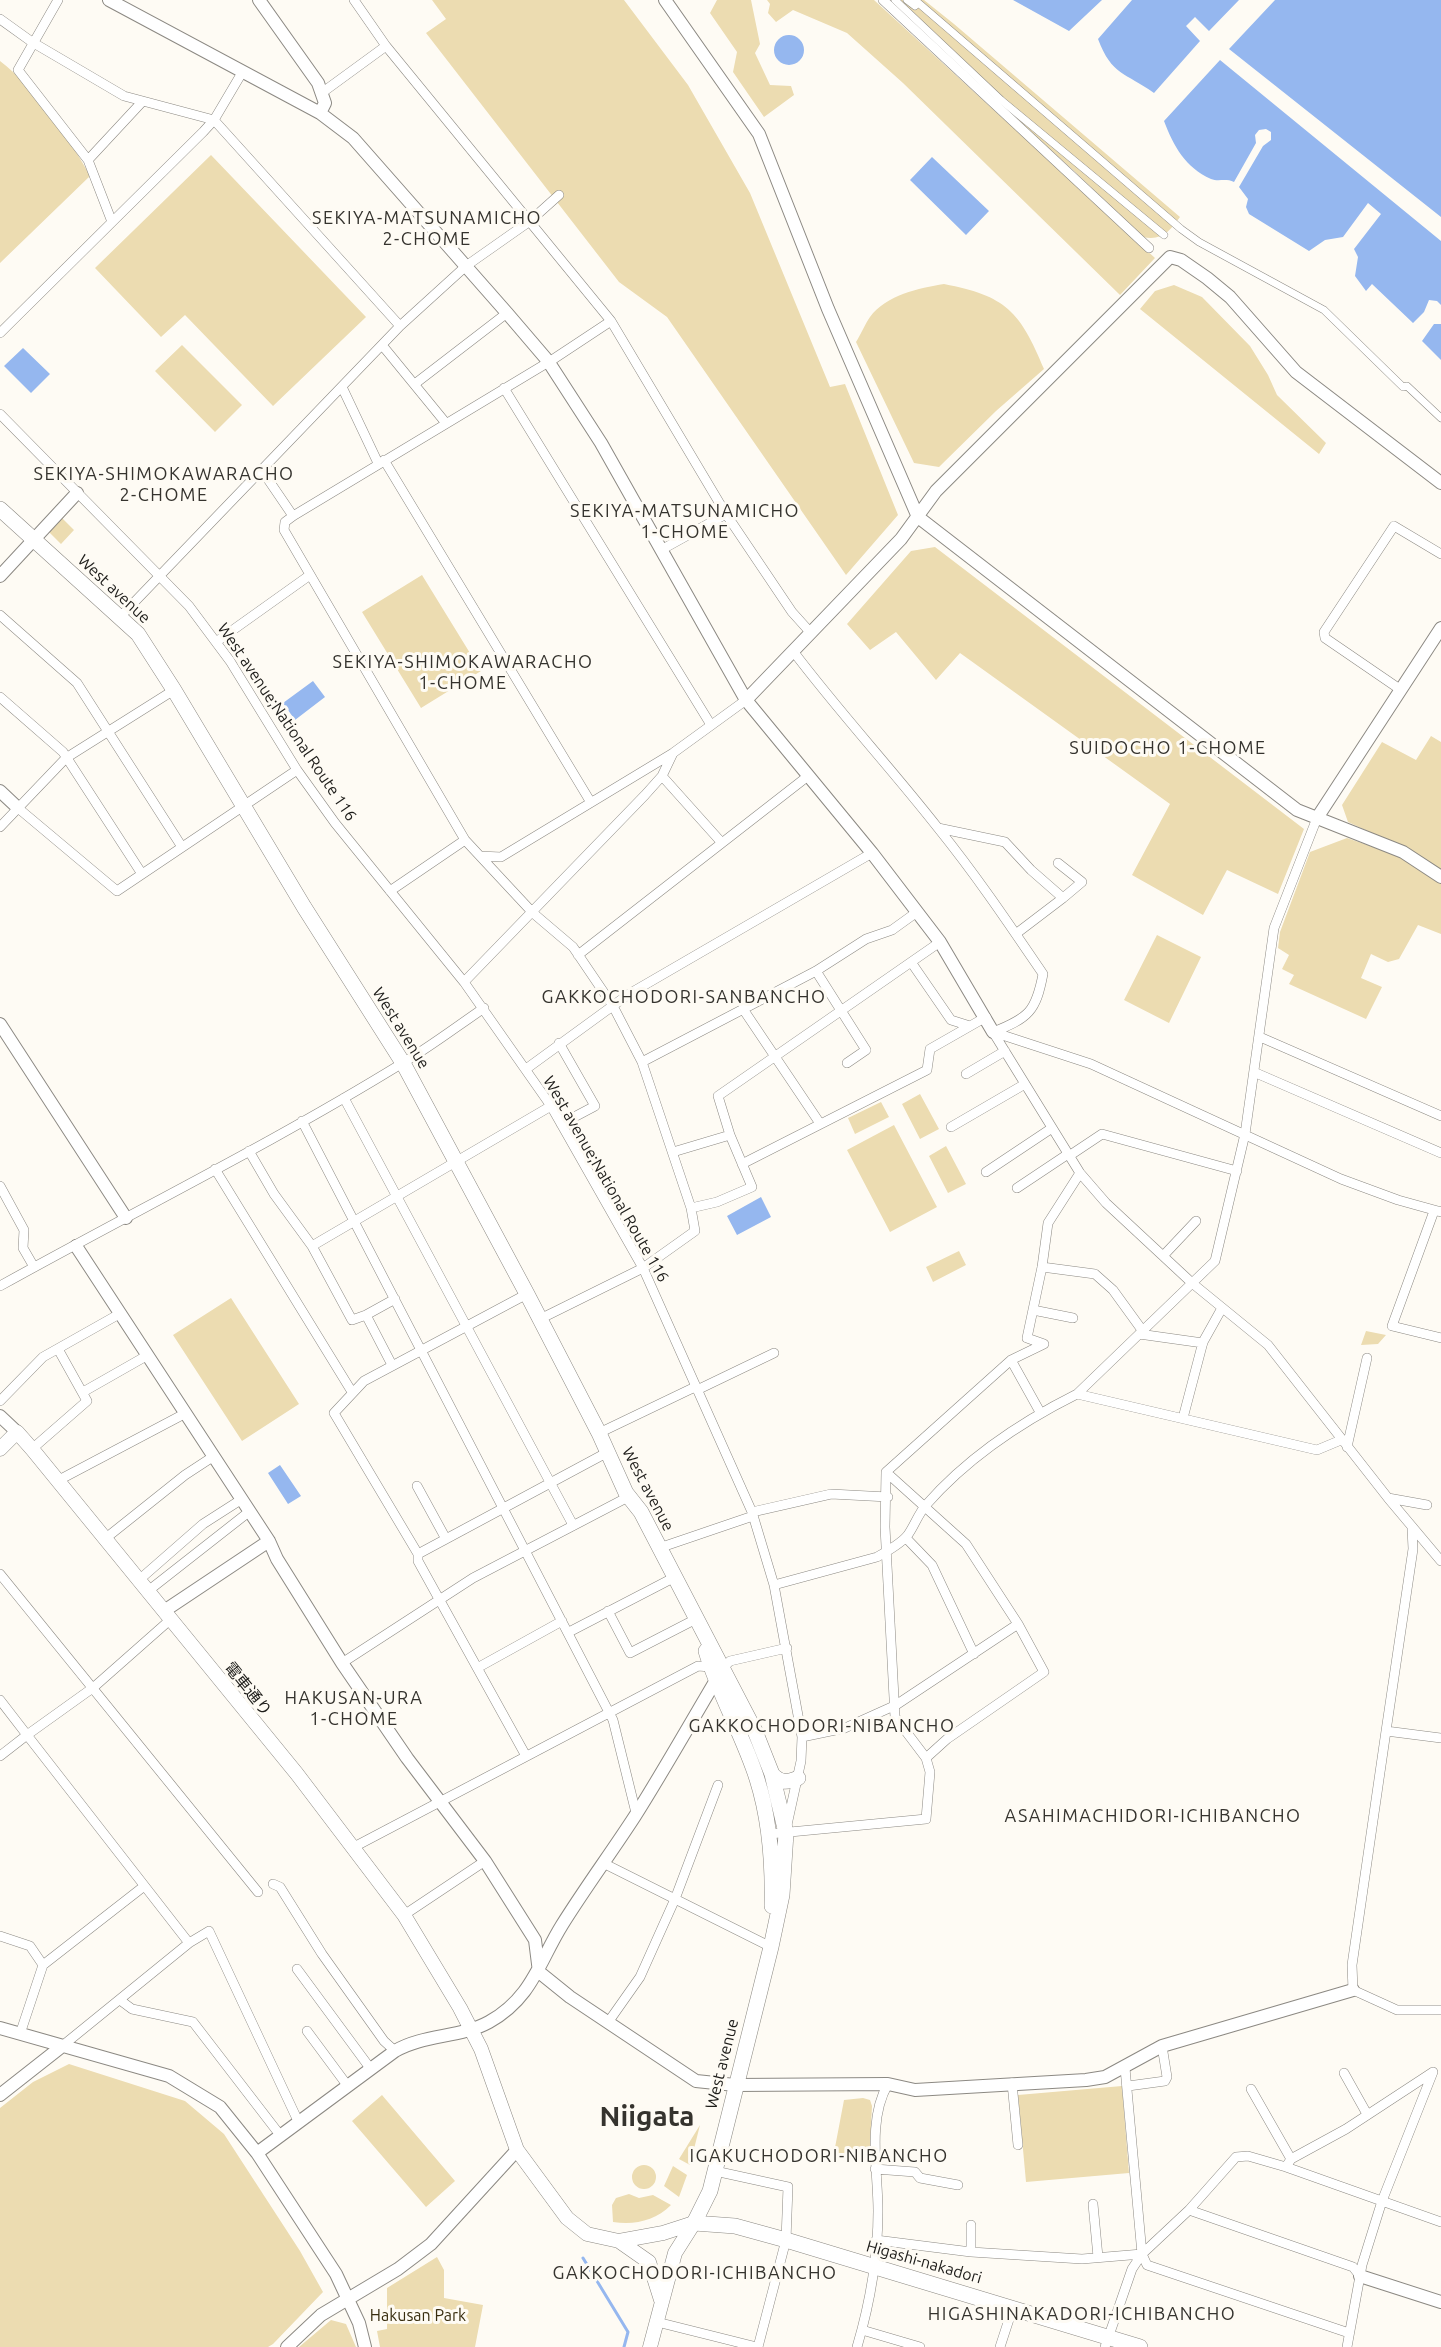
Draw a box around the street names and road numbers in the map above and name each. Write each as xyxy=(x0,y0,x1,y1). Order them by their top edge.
street label: West avenue xyxy=(74,551,154,627)
street label: West avenue;National Route 116 xyxy=(213,619,361,825)
street label: West avenue xyxy=(368,984,434,1072)
street label: West avenue;National Route 116 xyxy=(539,1073,673,1285)
street label: West avenue xyxy=(618,1444,678,1534)
street label: 電車通り xyxy=(220,1658,276,1720)
street label: West avenue xyxy=(702,2017,742,2111)
street label: Higashi-nakadori xyxy=(864,2236,984,2288)

